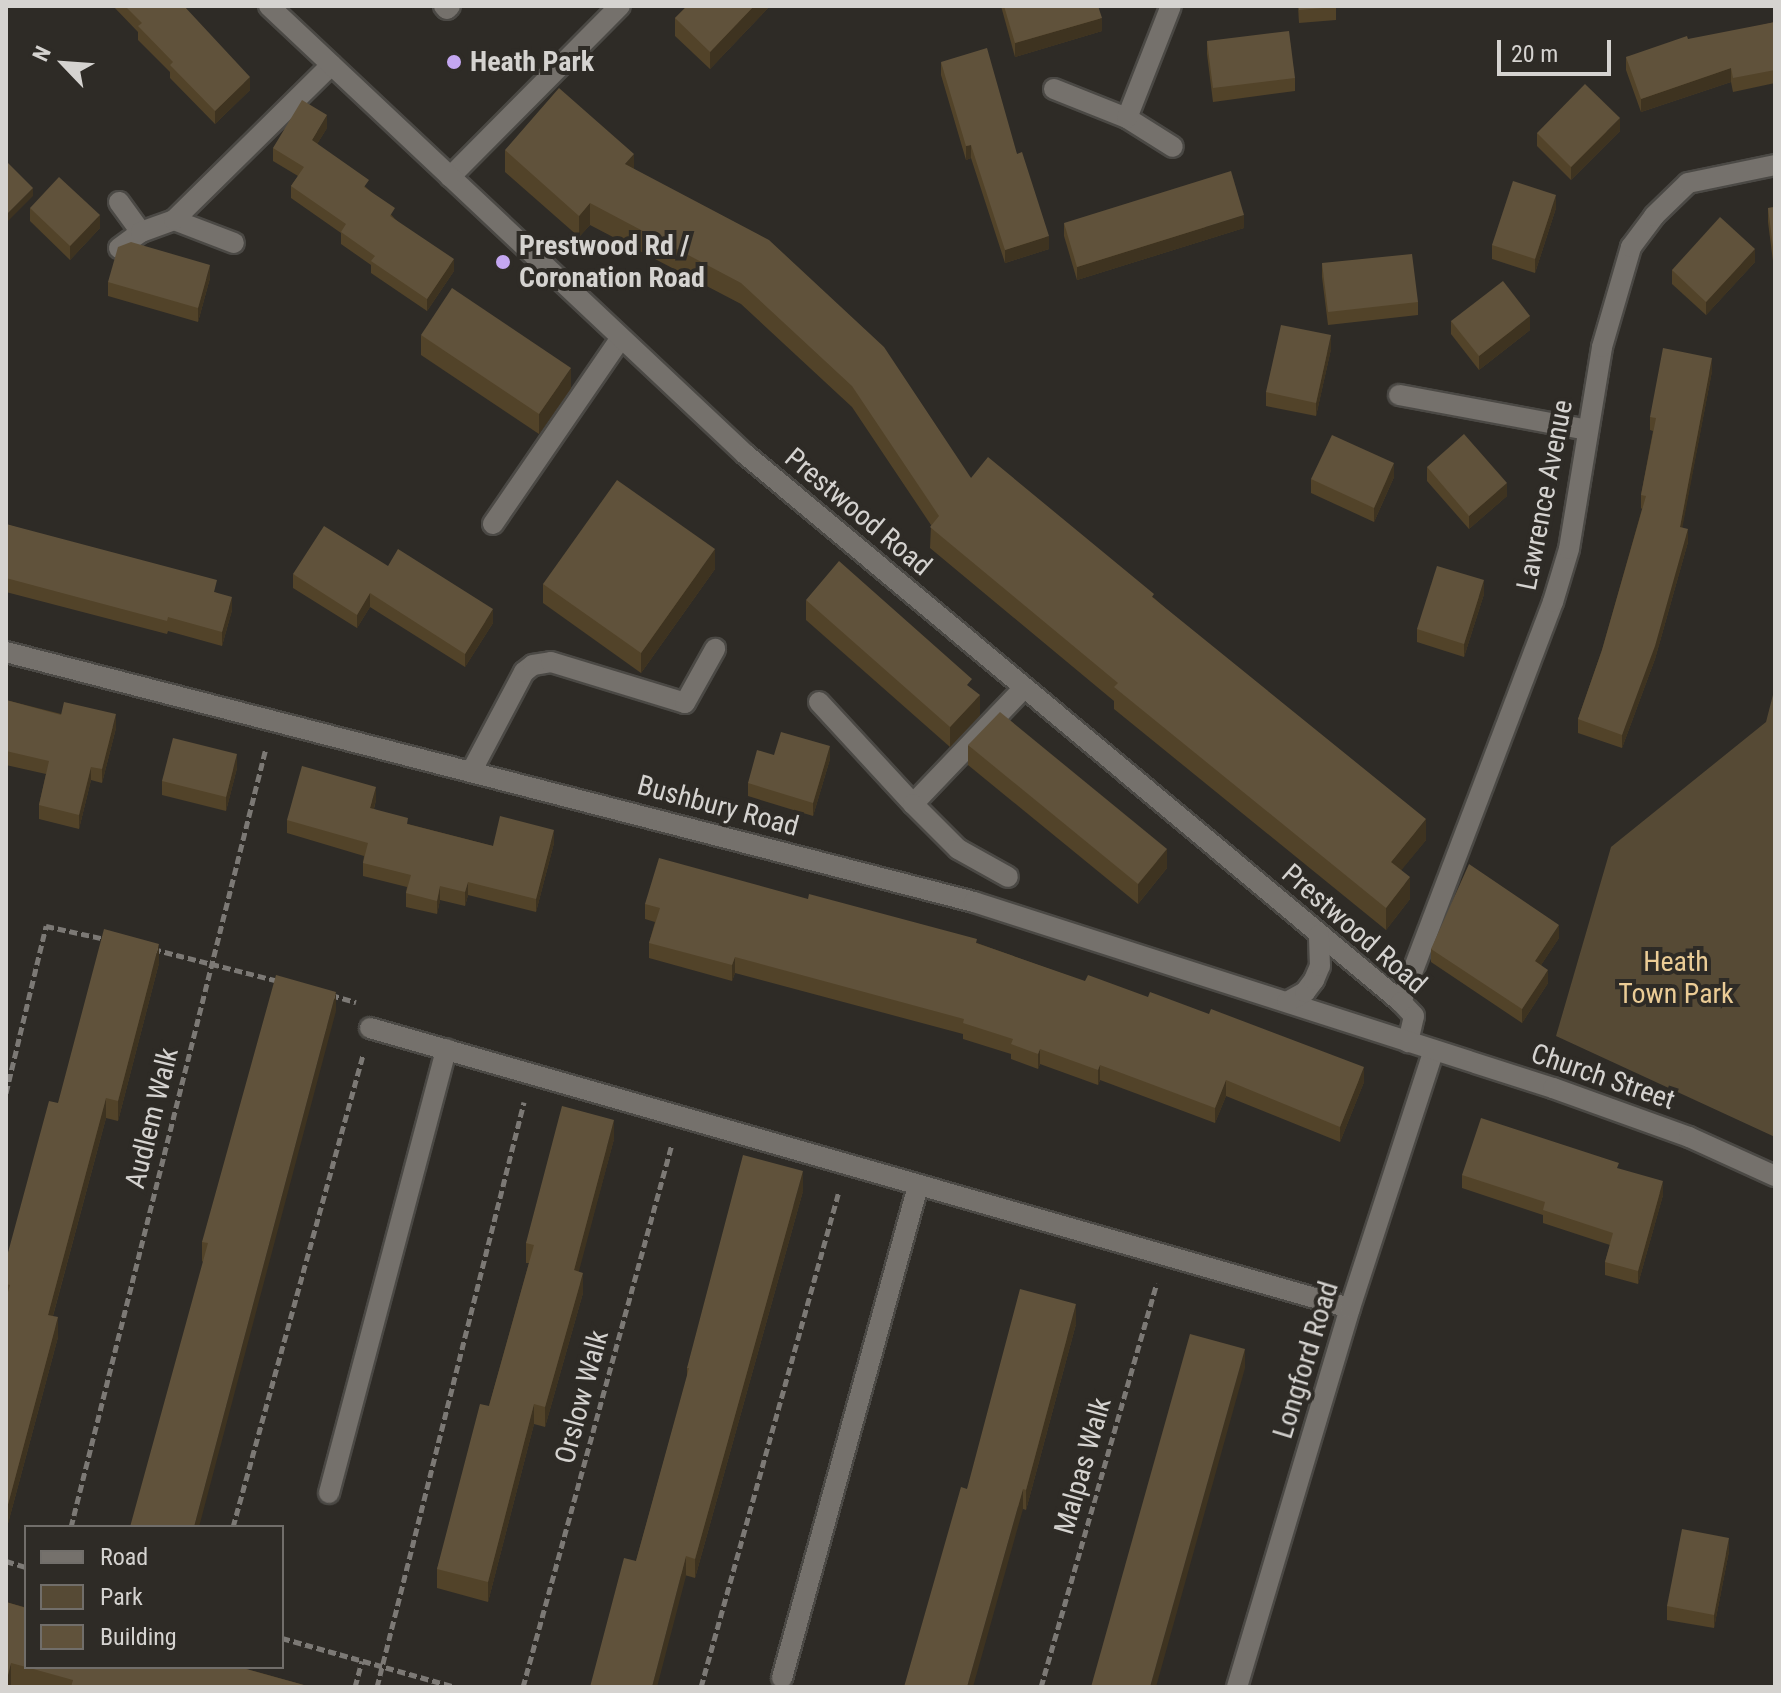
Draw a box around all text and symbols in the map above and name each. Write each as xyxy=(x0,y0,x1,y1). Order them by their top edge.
north arrow xyxy=(24,24,104,104)
scale bar xyxy=(1501,24,1615,74)
text: 20 m xyxy=(1511,40,1558,68)
text: N xyxy=(28,42,56,65)
place label: Heath Park xyxy=(470,45,594,79)
marker: Heath Park xyxy=(445,53,463,71)
place label: Prestwood Rd / Coronation Road xyxy=(519,229,705,295)
marker: Prestwood Rd / Coronation Road xyxy=(494,253,512,271)
street label: Lawrence Avenue xyxy=(1510,397,1580,593)
street label: Prestwood Road xyxy=(778,441,938,583)
street label: Bushbury Road xyxy=(634,768,802,844)
street label: Prestwood Road xyxy=(1275,857,1433,1001)
park label: Heath Town Park xyxy=(1618,945,1734,1011)
street label: Church Street xyxy=(1527,1037,1679,1117)
street label: Audlem Walk xyxy=(118,1044,186,1192)
street label: Longford Road xyxy=(1266,1277,1346,1443)
street label: Orslow Walk xyxy=(548,1327,616,1467)
street label: Malpas Walk xyxy=(1047,1394,1119,1538)
legend xyxy=(24,1525,284,1669)
text: Road xyxy=(100,1543,148,1571)
text: Park xyxy=(100,1583,143,1611)
text: Building xyxy=(100,1623,177,1651)

